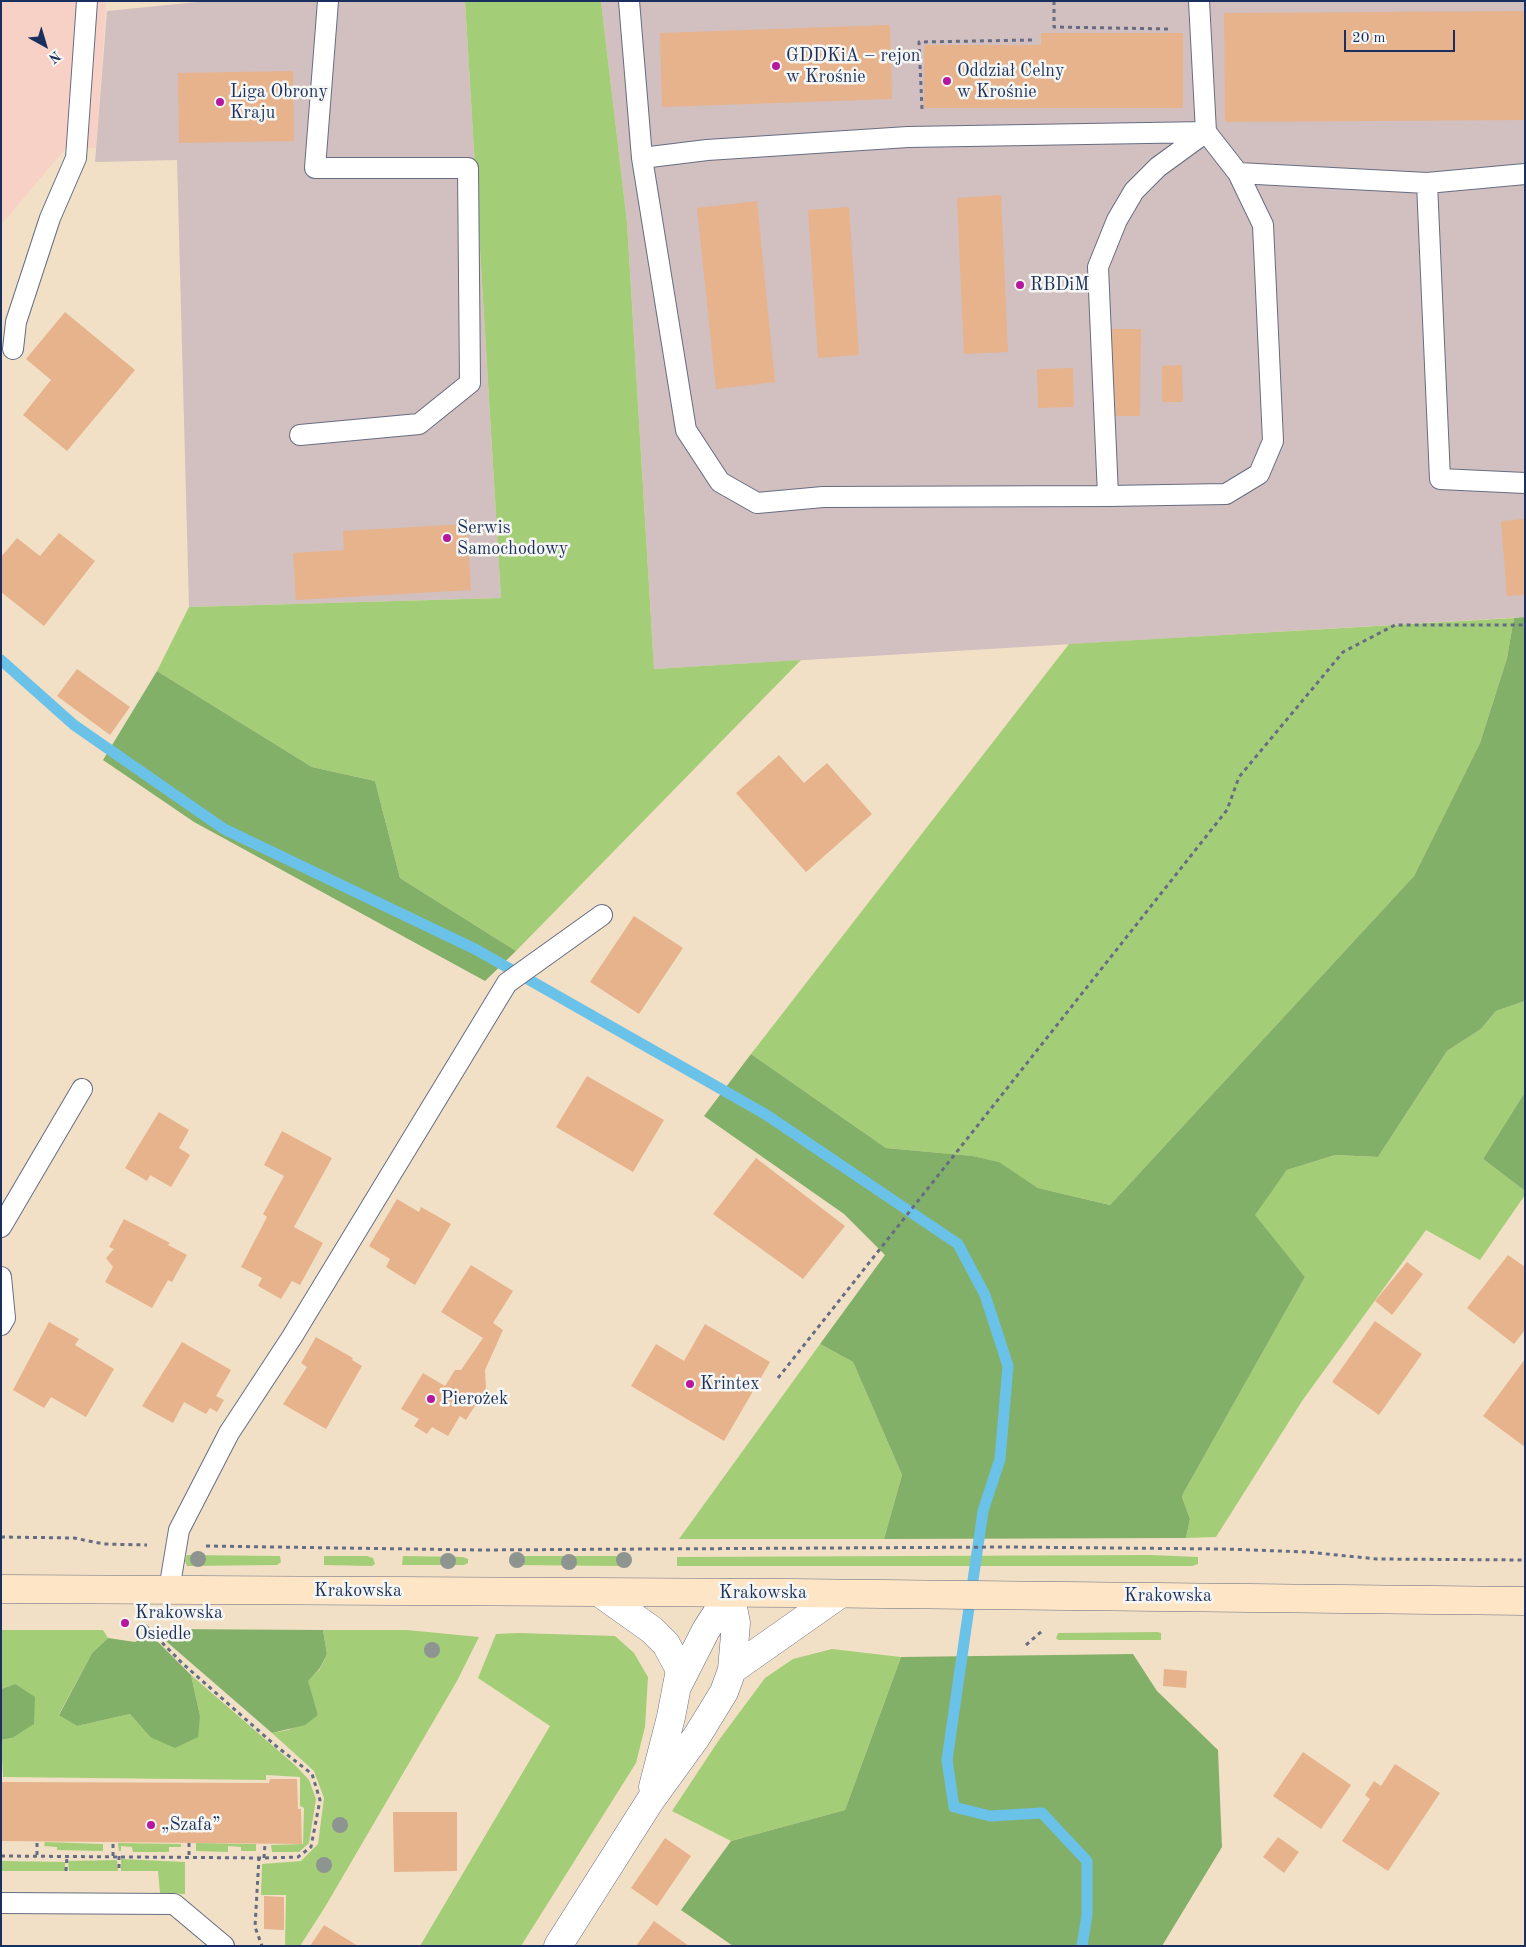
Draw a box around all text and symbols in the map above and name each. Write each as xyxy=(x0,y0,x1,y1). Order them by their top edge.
north arrow xyxy=(20,20,70,70)
scale bar xyxy=(1346,20,1457,52)
text: 20 m xyxy=(1352,31,1386,46)
place label: GDDKiA – rejon w Krośnie xyxy=(786,45,921,88)
text: N xyxy=(46,48,63,65)
marker: GDDKiA – rejon w Krośnie xyxy=(770,60,782,72)
place label: Oddział Celny w Krośnie xyxy=(957,60,1065,102)
marker: Oddział Celny w Krośnie xyxy=(941,75,953,87)
place label: Liga Obrony Kraju xyxy=(230,81,328,124)
marker: Liga Obrony Kraju xyxy=(214,96,226,108)
place label: RBDiM xyxy=(1030,274,1089,296)
marker: RBDiM xyxy=(1014,279,1026,291)
place label: Serwis Samochodowy xyxy=(457,517,568,560)
marker: Serwis Samochodowy xyxy=(441,532,453,544)
place label: Krintex xyxy=(700,1373,760,1395)
marker: Krintex xyxy=(684,1378,696,1390)
place label: Pierożek xyxy=(441,1388,508,1410)
marker: Pierożek xyxy=(425,1393,437,1405)
street label: Krakowska xyxy=(314,1580,402,1602)
street label: Krakowska xyxy=(719,1582,807,1604)
street label: Krakowska xyxy=(1124,1585,1212,1607)
place label: Krakowska Osiedle xyxy=(135,1602,223,1645)
marker: Krakowska Osiedle xyxy=(119,1617,131,1629)
place label: „Szafa” xyxy=(161,1814,221,1836)
marker: „Szafa” xyxy=(145,1819,157,1831)

